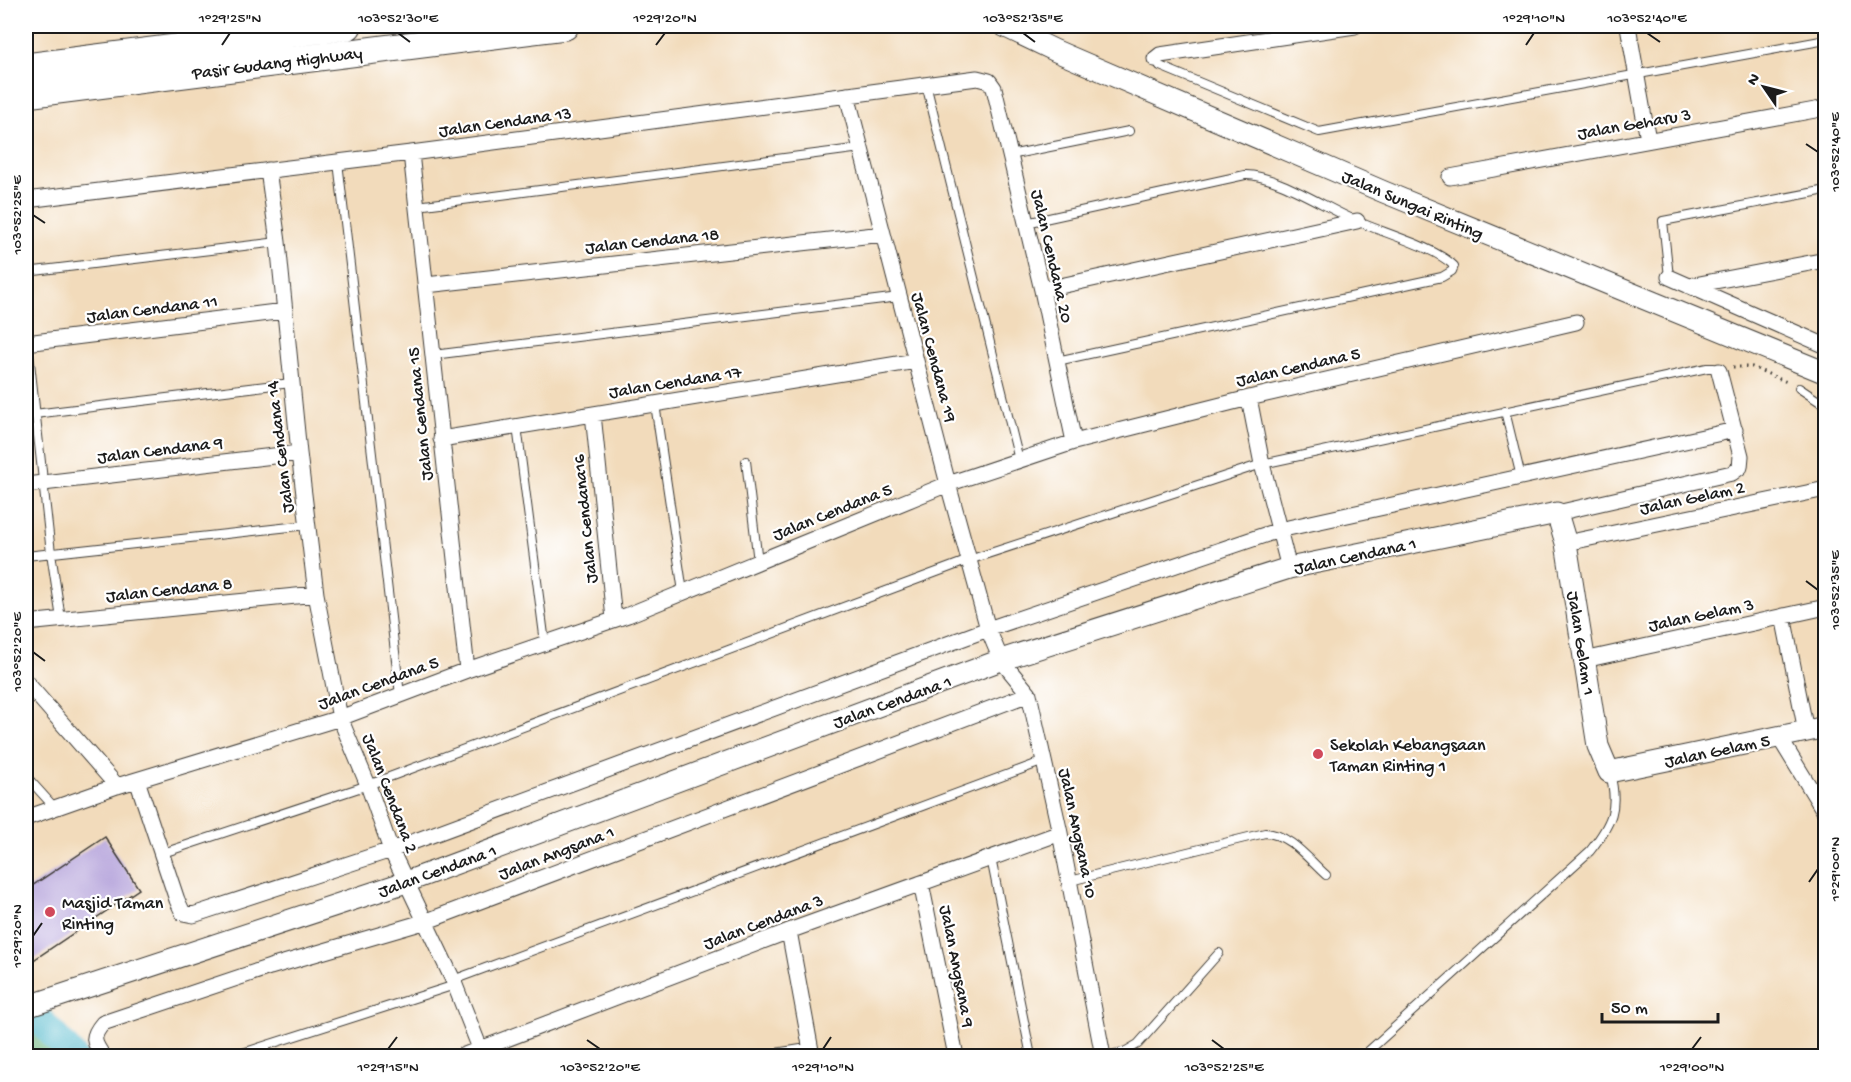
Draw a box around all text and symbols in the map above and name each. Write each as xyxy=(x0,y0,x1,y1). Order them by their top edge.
text: 1°29'25"N xyxy=(198,10,262,28)
text: 103°52'30"E xyxy=(357,10,439,28)
text: 1°29'20"N xyxy=(632,10,697,28)
text: 103°52'35"E xyxy=(982,10,1063,28)
text: 1°29'10"N xyxy=(1502,10,1565,28)
text: 103°52'40"E xyxy=(1606,10,1687,28)
street label: Pasir Gudang Highway xyxy=(190,44,364,85)
north arrow xyxy=(1734,57,1794,117)
text: N xyxy=(1744,70,1766,90)
street label: Jalan Cendana 13 xyxy=(438,104,573,143)
street label: Jalan Geharu 3 xyxy=(1576,105,1693,146)
text: 103°52'40"E xyxy=(1827,112,1845,193)
street label: Jalan Sungai Rinting xyxy=(1338,167,1486,246)
text: 103°52'25"E xyxy=(9,175,27,255)
street label: Jalan Cendana 20 xyxy=(1025,188,1076,325)
street label: Jalan Cendana 18 xyxy=(584,225,720,260)
street label: Jalan Cendana 19 xyxy=(905,290,960,425)
street label: Jalan Cendana 11 xyxy=(86,292,219,329)
street label: Jalan Cendana 5 xyxy=(1234,344,1363,393)
street label: Jalan Cendana 15 xyxy=(404,346,439,481)
street label: Jalan Cendana 17 xyxy=(608,363,744,404)
street label: Jalan Cendana 14 xyxy=(263,379,300,514)
street label: Jalan Cendana 9 xyxy=(96,433,224,470)
street label: Jalan Cendana16 xyxy=(569,452,604,584)
street label: Jalan Gelam 2 xyxy=(1638,478,1747,521)
street label: Jalan Cendana 5 xyxy=(770,480,896,547)
street label: Jalan Cendana 1 xyxy=(1292,534,1419,581)
text: 103°52'35"E xyxy=(1827,550,1845,631)
street label: Jalan Cendana 8 xyxy=(105,574,234,609)
street label: Jalan Gelam 1 xyxy=(1561,590,1598,697)
street label: Jalan Gelam 3 xyxy=(1647,595,1756,638)
text: 103°52'20"E xyxy=(9,612,27,693)
street label: Jalan Cendana 5 xyxy=(316,653,442,716)
street label: Jalan Cendana 1 xyxy=(831,672,955,735)
street label: Jalan Cendana 2 xyxy=(356,731,421,857)
street label: Jalan Gelam 5 xyxy=(1663,731,1772,774)
place label: Sekolah Kebangsaan Taman Rinting 1 xyxy=(1329,736,1486,778)
marker: Sekolah Kebangsaan Taman Rinting 1 xyxy=(1311,747,1325,761)
street label: Jalan Angsana 10 xyxy=(1052,766,1101,901)
street label: Jalan Angsana 1 xyxy=(496,823,618,886)
text: 1°29'00"N xyxy=(1827,837,1845,902)
street label: Jalan Cendana 1 xyxy=(376,841,500,904)
street label: Jalan Cendana 3 xyxy=(701,891,827,956)
place label: Masjid Taman Rinting xyxy=(62,894,164,936)
text: 1°29'20"N xyxy=(9,904,27,969)
street label: Jalan Angsana 9 xyxy=(933,904,978,1029)
marker: Masjid Taman Rinting xyxy=(43,905,57,919)
scale bar xyxy=(1602,986,1718,1024)
text: 50 m xyxy=(1611,999,1648,1020)
text: 1°29'15"N xyxy=(356,1059,419,1077)
text: 103°52'20"E xyxy=(559,1059,640,1077)
text: 1°29'10"N xyxy=(791,1059,854,1077)
text: 103°52'25"E xyxy=(1184,1059,1264,1077)
text: 1°29'00"N xyxy=(1659,1059,1724,1077)

